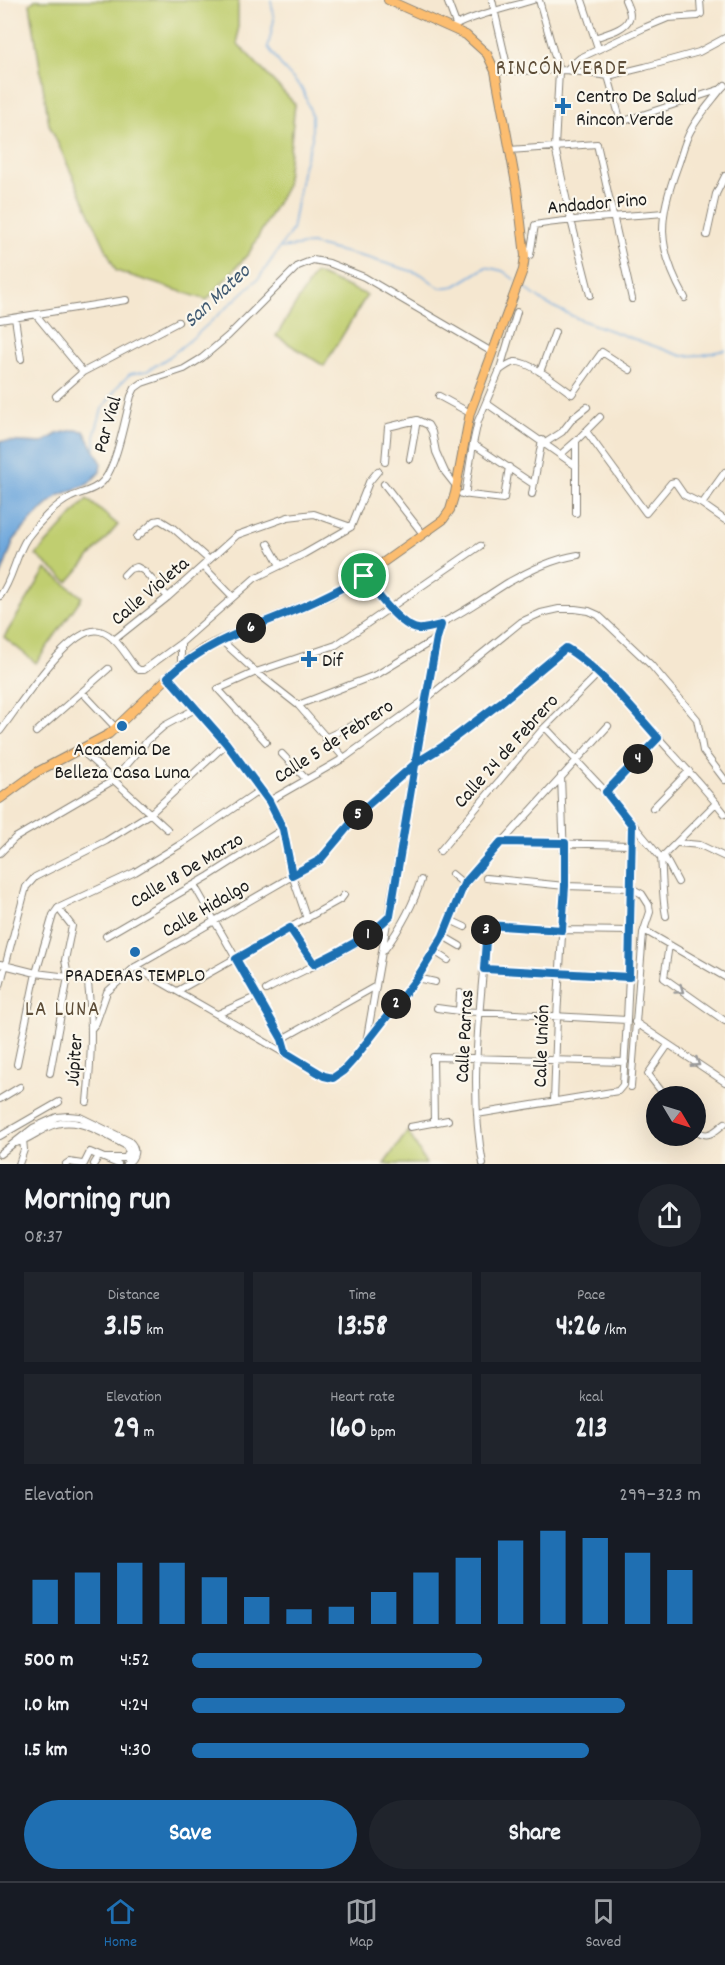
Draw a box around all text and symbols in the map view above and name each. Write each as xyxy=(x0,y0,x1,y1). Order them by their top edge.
district label: RINCÓN VERDE xyxy=(496,55,628,85)
place label: Centro De Salud Rincon Verde xyxy=(576,84,697,135)
marker: Centro De Salud Rincon Verde xyxy=(554,97,572,115)
street label: Andador Pino xyxy=(546,187,648,223)
water label: San Mateo xyxy=(178,257,260,336)
street label: Par Vial xyxy=(87,393,130,457)
pin xyxy=(338,550,389,601)
street label: Calle Violeta xyxy=(106,551,197,633)
icon: arrive xyxy=(347,559,380,592)
pin: 6 xyxy=(236,613,266,643)
text: 6 xyxy=(247,616,255,639)
place label: Dif xyxy=(322,648,344,676)
marker: Dif xyxy=(300,650,318,668)
street label: Calle 24 de Febrero xyxy=(448,689,566,815)
street label: Calle 5 de Febrero xyxy=(269,693,400,792)
marker: Academia De Belleza Casa Luna xyxy=(115,719,129,733)
place label: Academia De Belleza Casa Luna xyxy=(54,737,190,788)
pin: 4 xyxy=(623,744,653,774)
text: 4 xyxy=(635,747,641,770)
pin: 5 xyxy=(343,800,373,830)
text: 5 xyxy=(354,803,362,826)
street label: Calle 18 De Marzo xyxy=(126,827,250,917)
street label: Calle Hidalgo xyxy=(157,873,256,946)
pin: 3 xyxy=(471,915,501,945)
text: 3 xyxy=(482,918,490,941)
pin: 1 xyxy=(353,920,383,950)
text: 1 xyxy=(366,923,370,946)
marker: PRADERAS TEMPLO xyxy=(128,945,142,959)
place label: PRADERAS TEMPLO xyxy=(65,963,205,991)
one-way arrow xyxy=(674,983,685,994)
pin: 2 xyxy=(381,989,411,1019)
street label: Calle Parras xyxy=(450,989,482,1083)
text: 2 xyxy=(393,992,400,1015)
district label: LA LUNA xyxy=(25,996,101,1026)
street label: Calle Unión xyxy=(528,1004,558,1088)
street label: Júpiter xyxy=(60,1033,92,1087)
one-way arrow xyxy=(690,1056,700,1068)
north arrow xyxy=(646,1086,706,1146)
map controls xyxy=(646,1086,706,1146)
text: Morning run xyxy=(24,1178,171,1225)
button: share xyxy=(638,1184,701,1247)
text: 08:37 xyxy=(24,1224,63,1252)
text: Distance xyxy=(108,1284,160,1307)
text: Time xyxy=(349,1284,376,1307)
text: Pace xyxy=(577,1284,605,1307)
text: 3.15 xyxy=(104,1307,143,1350)
text: 13:58 xyxy=(337,1307,388,1350)
text: 4:26 xyxy=(556,1307,601,1350)
text: km xyxy=(143,1319,164,1342)
text: /km xyxy=(601,1319,627,1342)
text: Elevation xyxy=(106,1386,162,1409)
text: Heart rate xyxy=(330,1386,395,1409)
text: kcal xyxy=(579,1386,603,1409)
text: 29 xyxy=(113,1409,140,1452)
text: 160 xyxy=(329,1409,367,1452)
text: 213 xyxy=(575,1409,608,1452)
text: m xyxy=(140,1421,155,1444)
text: bpm xyxy=(367,1421,396,1444)
text: Elevation xyxy=(24,1482,94,1510)
text: 299–323 m xyxy=(619,1482,701,1510)
text: 500 m xyxy=(24,1647,73,1675)
text: 4:52 xyxy=(120,1647,150,1675)
text: 1.0 km xyxy=(24,1692,69,1720)
text: 4:24 xyxy=(120,1692,149,1720)
text: 1.5 km xyxy=(24,1737,67,1765)
text: 4:30 xyxy=(120,1737,151,1765)
button: Save xyxy=(24,1800,357,1869)
button: Share xyxy=(369,1800,701,1869)
tab: Home xyxy=(104,1895,137,1954)
tab: Map xyxy=(345,1895,378,1954)
tab: Saved xyxy=(585,1895,621,1954)

